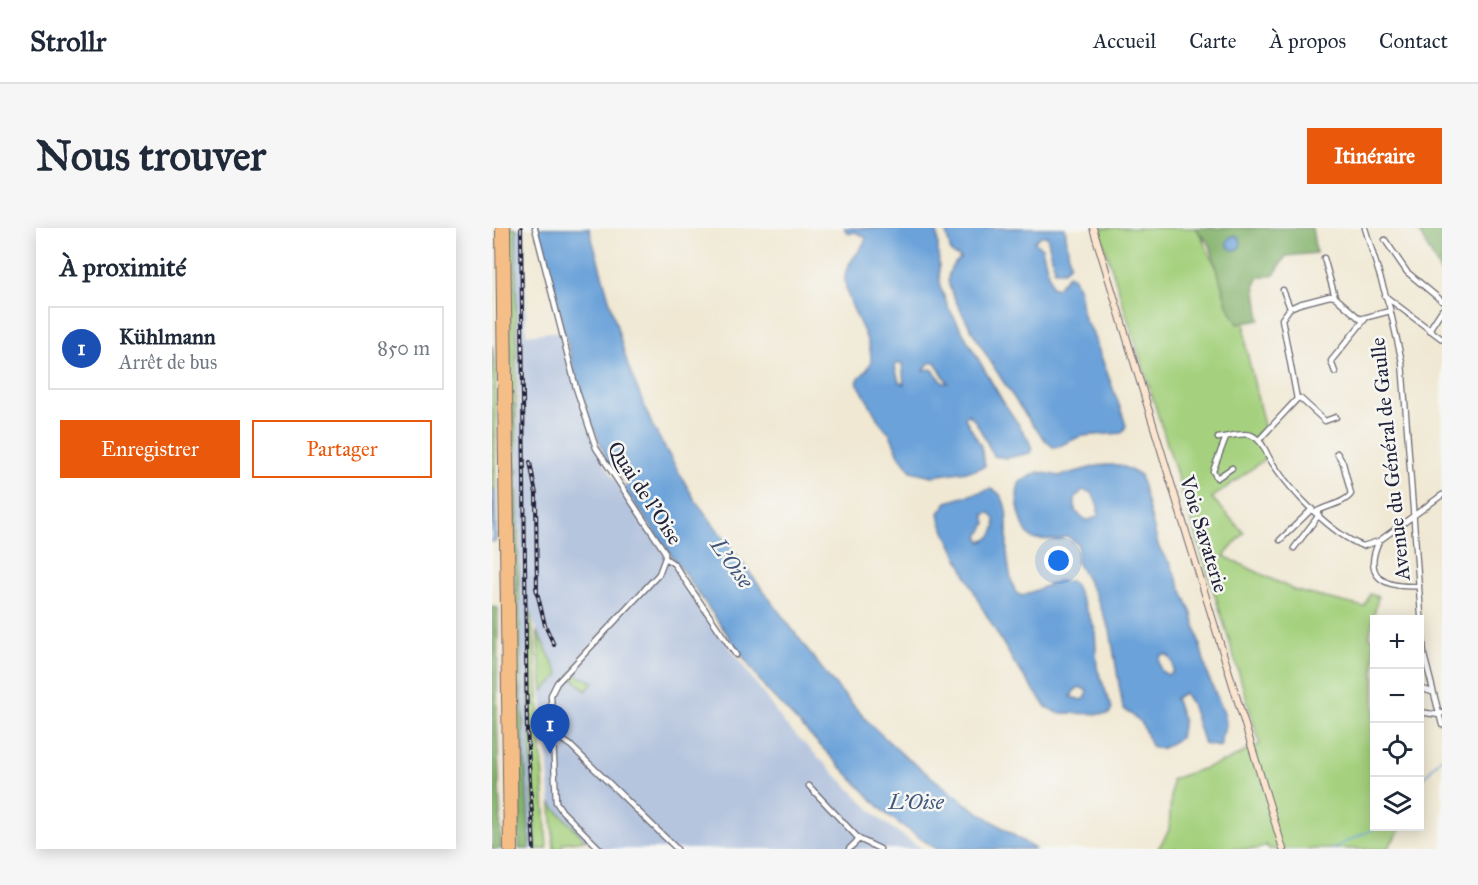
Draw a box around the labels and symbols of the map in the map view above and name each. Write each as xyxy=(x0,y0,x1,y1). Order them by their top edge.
street label: Avenue du Général de Gaulle xyxy=(1364,336,1416,583)
street label: Quai de l'Oise xyxy=(602,436,688,550)
street label: Voie Savaterie xyxy=(1174,471,1234,596)
water label: L'Oise xyxy=(704,532,760,594)
your location xyxy=(1044,546,1073,575)
pin: 1 xyxy=(530,704,570,754)
water label: L’Oise xyxy=(887,788,944,815)

